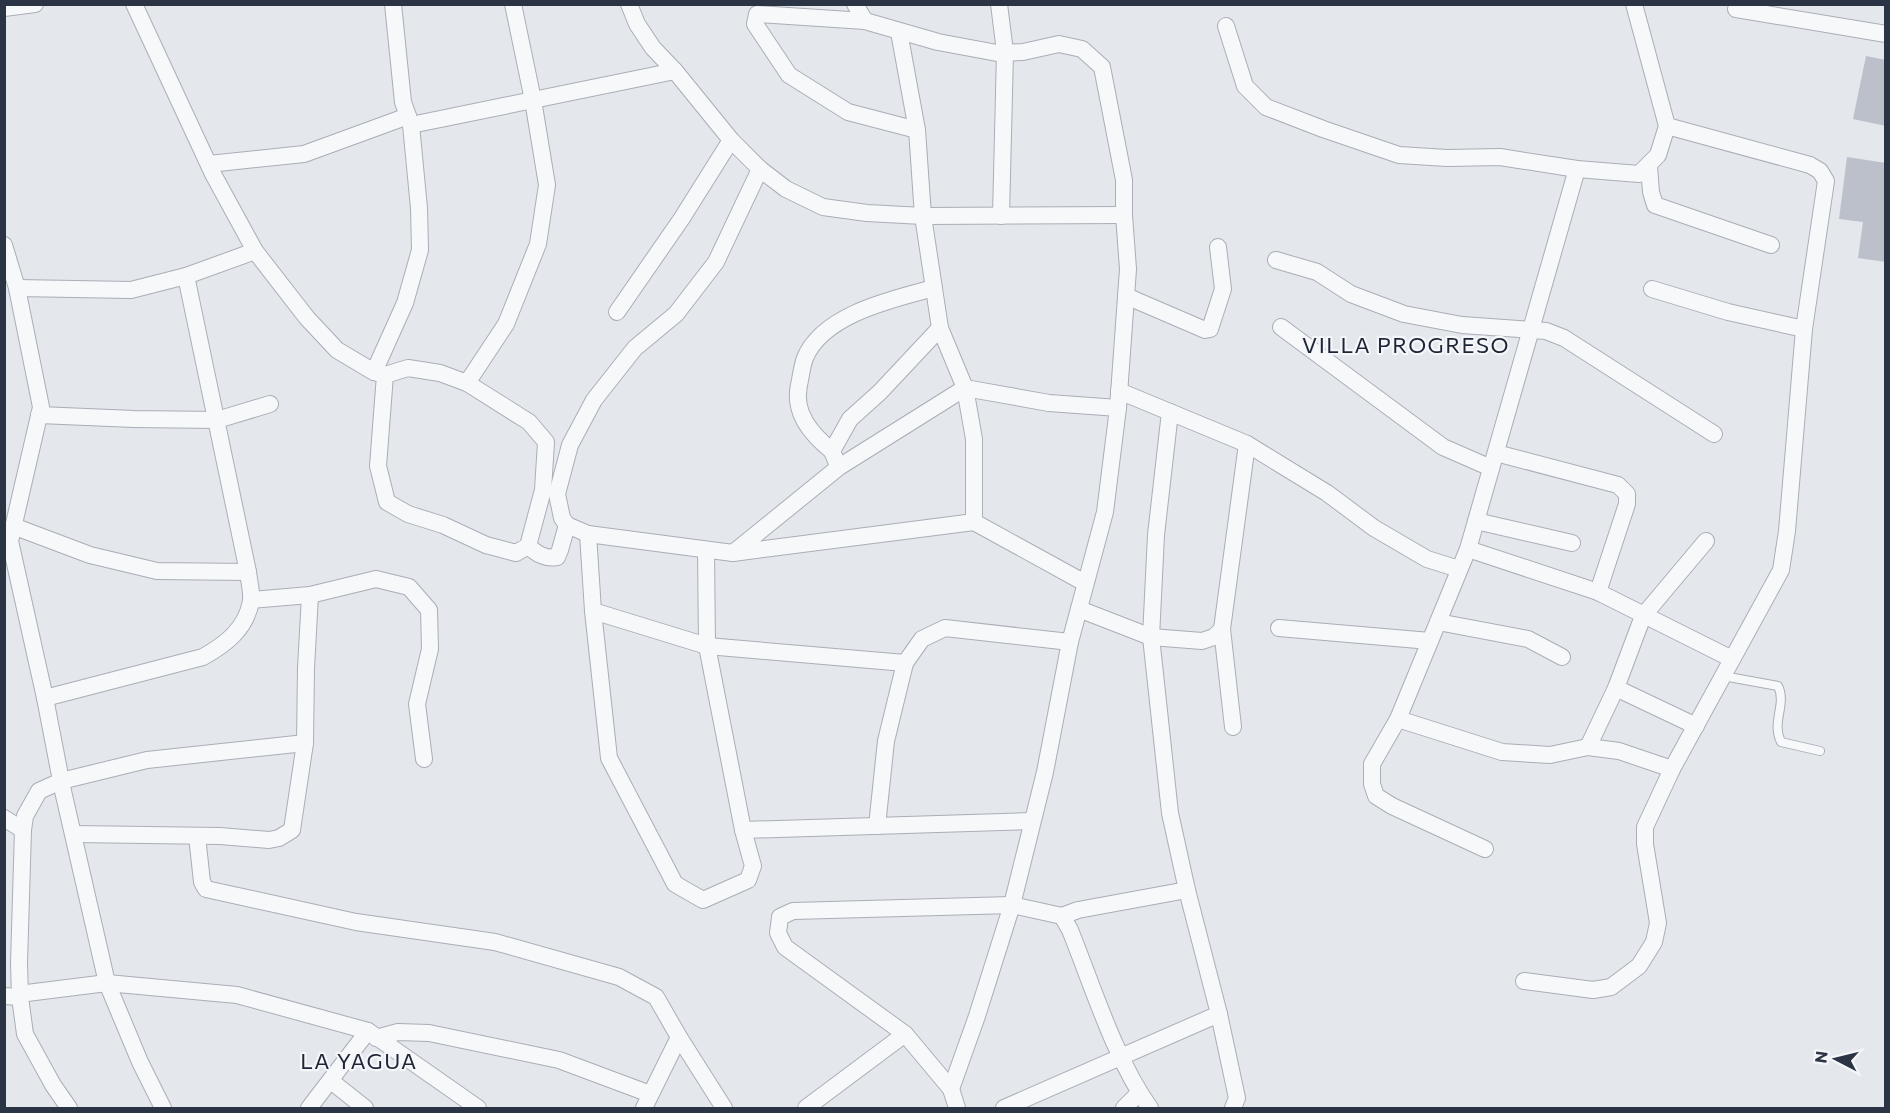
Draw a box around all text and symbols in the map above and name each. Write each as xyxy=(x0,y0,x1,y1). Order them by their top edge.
district label: VILLA PROGRESO xyxy=(1302,331,1510,358)
north arrow xyxy=(1806,1029,1866,1089)
district label: LA YAGUA xyxy=(300,1047,418,1074)
text: N xyxy=(1810,1050,1831,1064)

